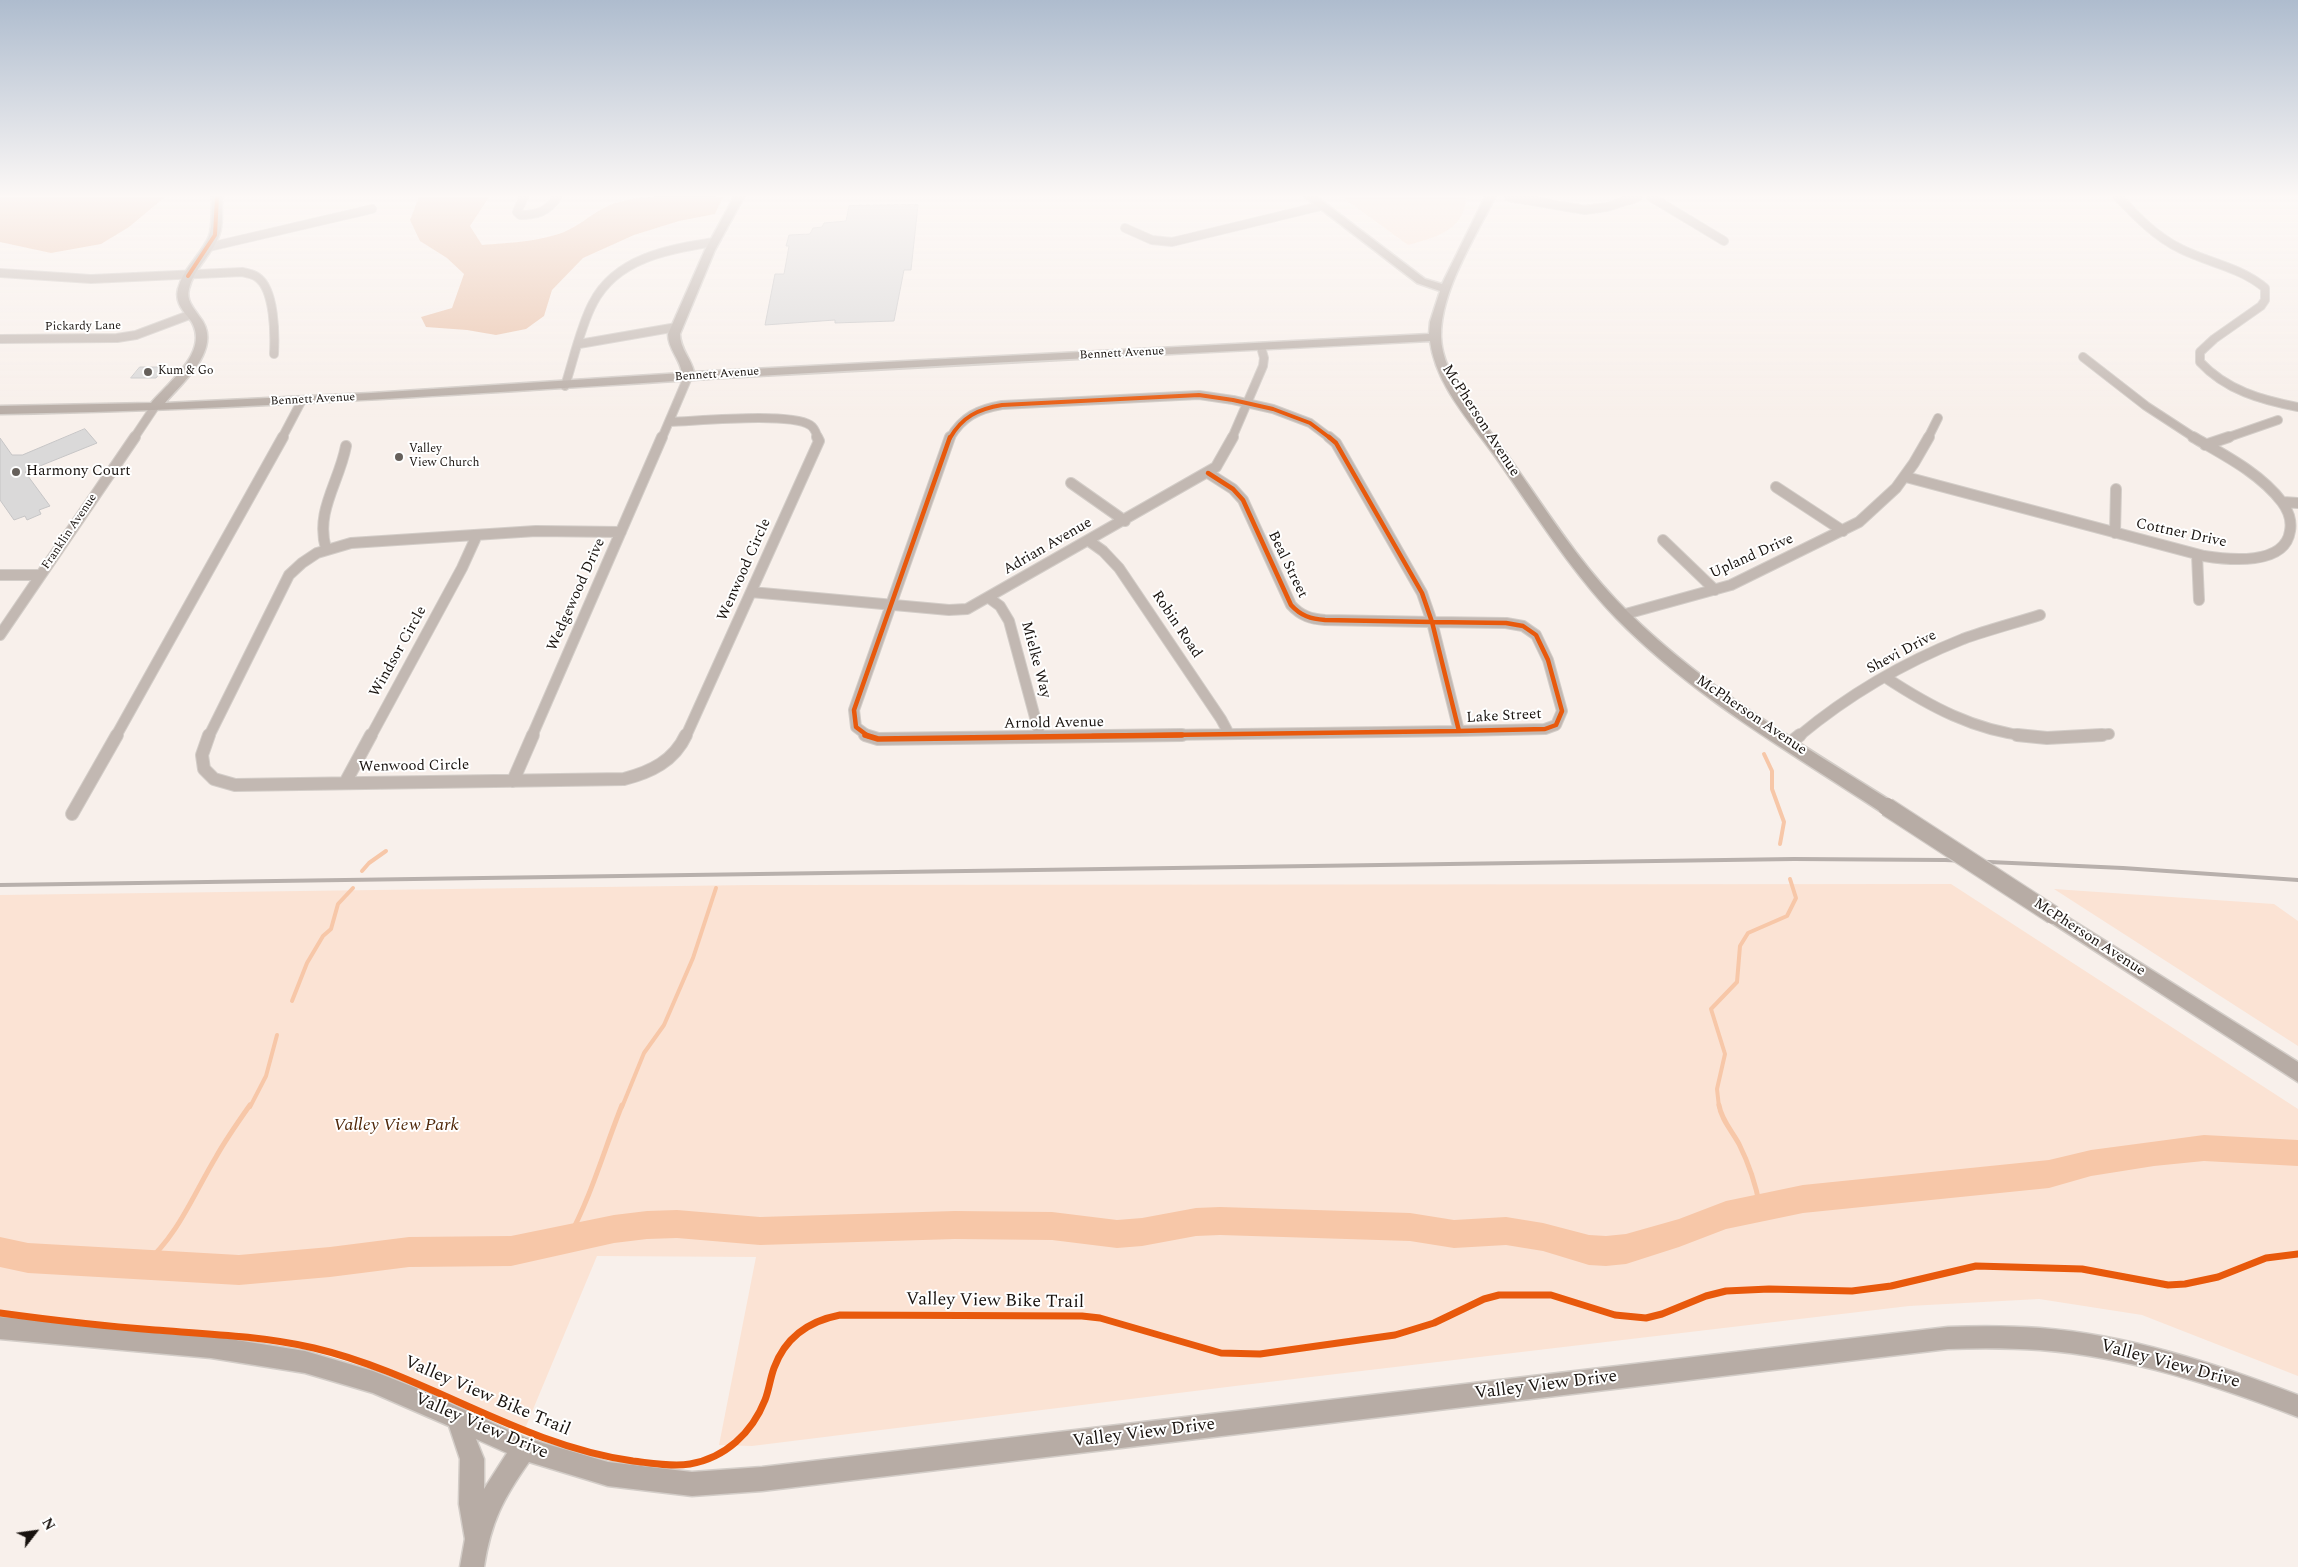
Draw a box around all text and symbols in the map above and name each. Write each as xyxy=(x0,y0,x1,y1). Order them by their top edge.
street label: Pickardy Lane xyxy=(45,319,121,335)
street label: Bennett Avenue xyxy=(1079,345,1165,363)
street label: McPherson Avenue xyxy=(1437,362,1523,480)
place label: Kum & Go xyxy=(158,365,213,379)
street label: Bennett Avenue xyxy=(674,365,760,385)
marker: Kum & Go xyxy=(142,366,154,378)
street label: Bennett Avenue xyxy=(270,391,356,409)
place label: Valley View Church xyxy=(409,443,479,471)
marker: Valley View Church xyxy=(393,451,405,463)
place label: Harmony Court xyxy=(26,463,131,481)
marker: Harmony Court xyxy=(10,466,22,478)
street label: Franklin Avenue xyxy=(39,491,101,573)
street label: Adrian Avenue xyxy=(1000,514,1096,580)
street label: Wenwood Circle xyxy=(714,516,776,624)
street label: Cottner Drive xyxy=(2134,516,2228,552)
street label: Beal Street xyxy=(1263,529,1311,601)
street label: Upland Drive xyxy=(1707,531,1797,583)
street label: Wedgewood Drive xyxy=(544,536,610,654)
street label: Robin Road xyxy=(1147,588,1205,662)
street label: Windsor Circle xyxy=(367,603,431,701)
street label: Mielke Way xyxy=(1016,620,1054,700)
street label: Shevi Drive xyxy=(1864,627,1940,679)
street label: McPherson Avenue xyxy=(1692,672,1810,760)
street label: Lake Street xyxy=(1466,706,1542,728)
street label: Arnold Avenue xyxy=(1004,714,1104,734)
street label: Wenwood Circle xyxy=(359,757,469,777)
street label: McPherson Avenue xyxy=(2030,895,2148,981)
park label: Valley View Park xyxy=(333,1115,459,1137)
street label: Valley View Bike Trail xyxy=(906,1290,1084,1314)
street label: Valley View Drive xyxy=(2098,1336,2242,1394)
street label: Valley View Bike Trail xyxy=(401,1352,573,1442)
street label: Valley View Drive xyxy=(1474,1367,1618,1405)
street label: Valley View Drive xyxy=(411,1389,551,1465)
street label: Valley View Drive xyxy=(1072,1415,1216,1453)
north arrow xyxy=(10,1507,60,1557)
text: N xyxy=(36,1514,60,1534)

